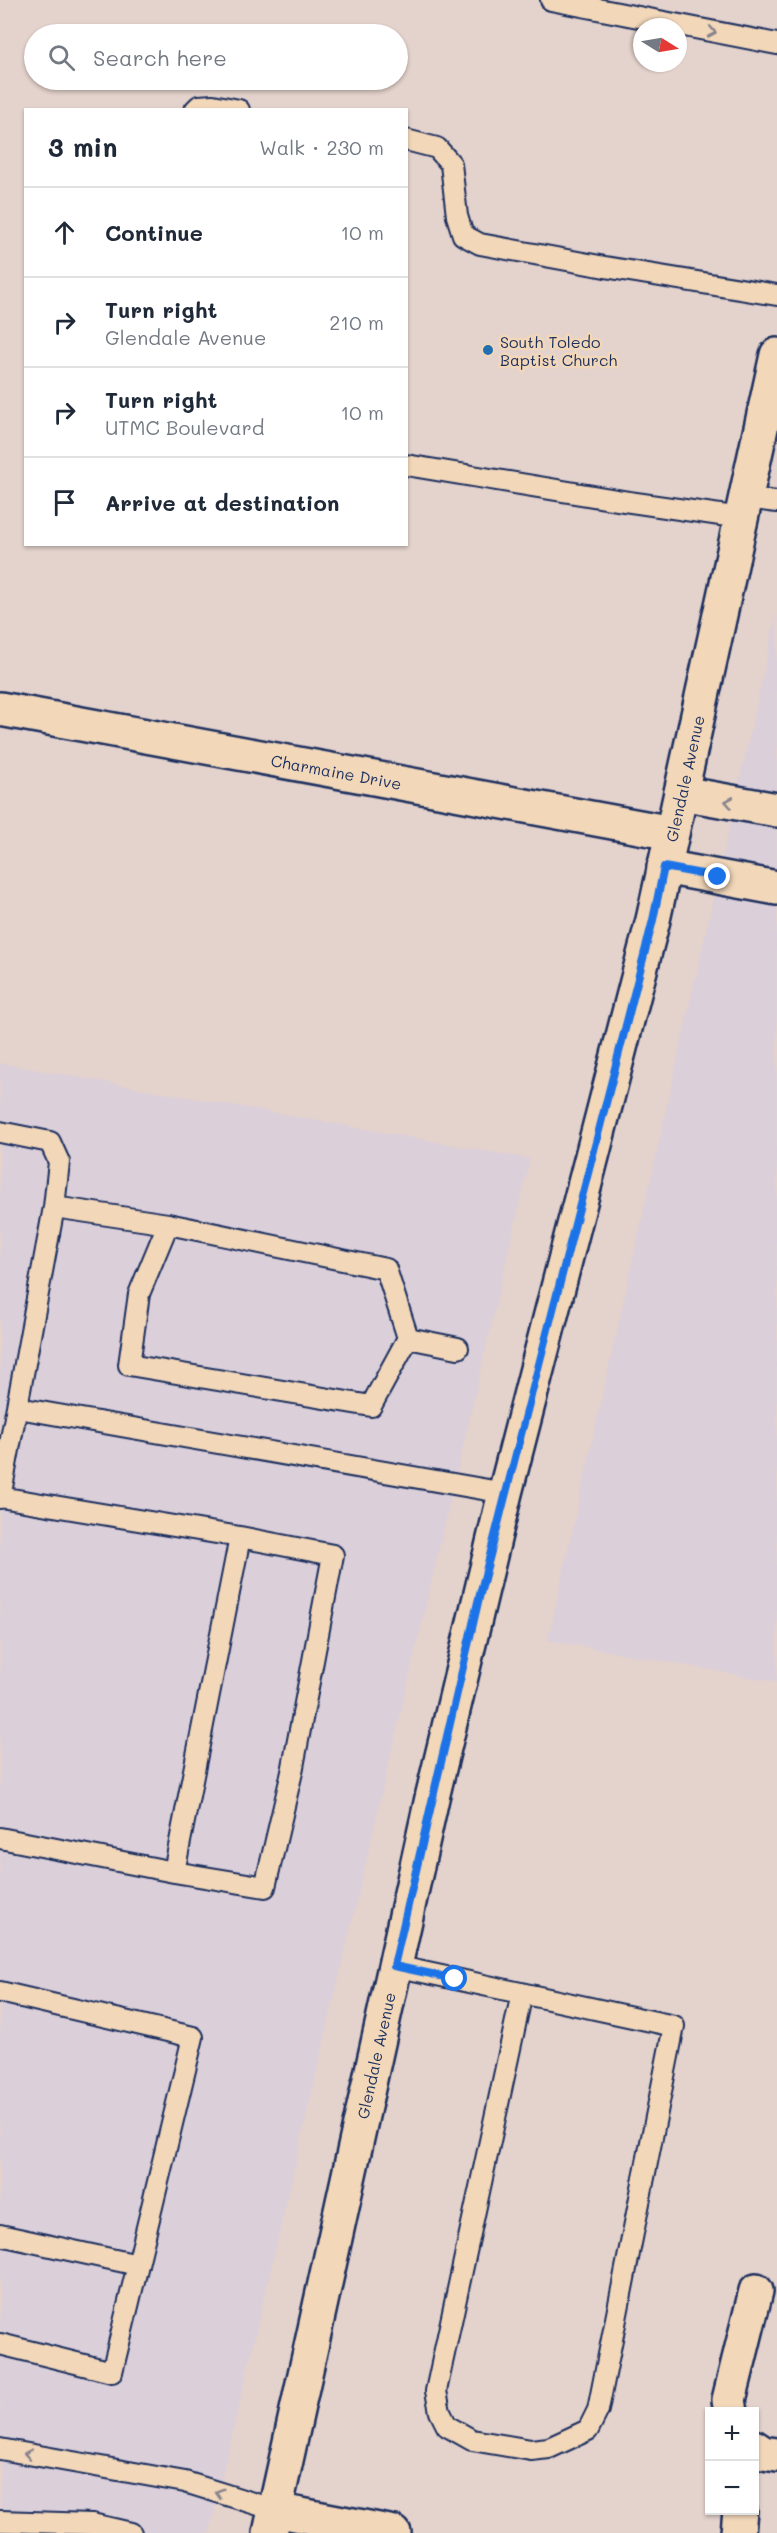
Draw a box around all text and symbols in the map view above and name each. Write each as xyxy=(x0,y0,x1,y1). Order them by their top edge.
north arrow xyxy=(633,18,687,72)
search box xyxy=(24,24,408,90)
one-way arrow xyxy=(707,25,717,38)
icon: search xyxy=(45,41,78,74)
text: Search here xyxy=(93,43,227,72)
text: 3 min xyxy=(48,130,117,164)
text: Walk · 230 m xyxy=(259,134,384,160)
icon: ahead xyxy=(48,216,81,249)
text: Continue xyxy=(105,218,203,247)
text: 10 m xyxy=(340,219,384,245)
text: Turn right xyxy=(105,295,217,324)
icon: right xyxy=(48,306,81,339)
text: 210 m xyxy=(329,309,384,335)
text: Glendale Avenue xyxy=(105,324,266,350)
place label: South Toledo Baptist Church xyxy=(500,331,617,370)
marker: South Toledo Baptist Church xyxy=(481,343,495,357)
text: Turn right xyxy=(105,385,217,414)
icon: right xyxy=(48,396,81,429)
text: 10 m xyxy=(340,399,384,425)
text: UTMC Boulevard xyxy=(105,414,264,440)
icon: arrive xyxy=(48,486,81,519)
text: Arrive at destination xyxy=(105,488,340,517)
street label: Glendale Avenue xyxy=(660,713,708,844)
street label: Charmaine Drive xyxy=(269,749,403,793)
one-way arrow xyxy=(724,796,734,808)
route end xyxy=(704,863,730,889)
route start xyxy=(441,1965,467,1991)
street label: Glendale Avenue xyxy=(351,1990,399,2121)
map controls xyxy=(705,2407,759,2515)
button: + xyxy=(705,2407,759,2461)
one-way arrow xyxy=(24,2448,34,2461)
button: − xyxy=(705,2461,759,2515)
one-way arrow xyxy=(214,2488,225,2500)

